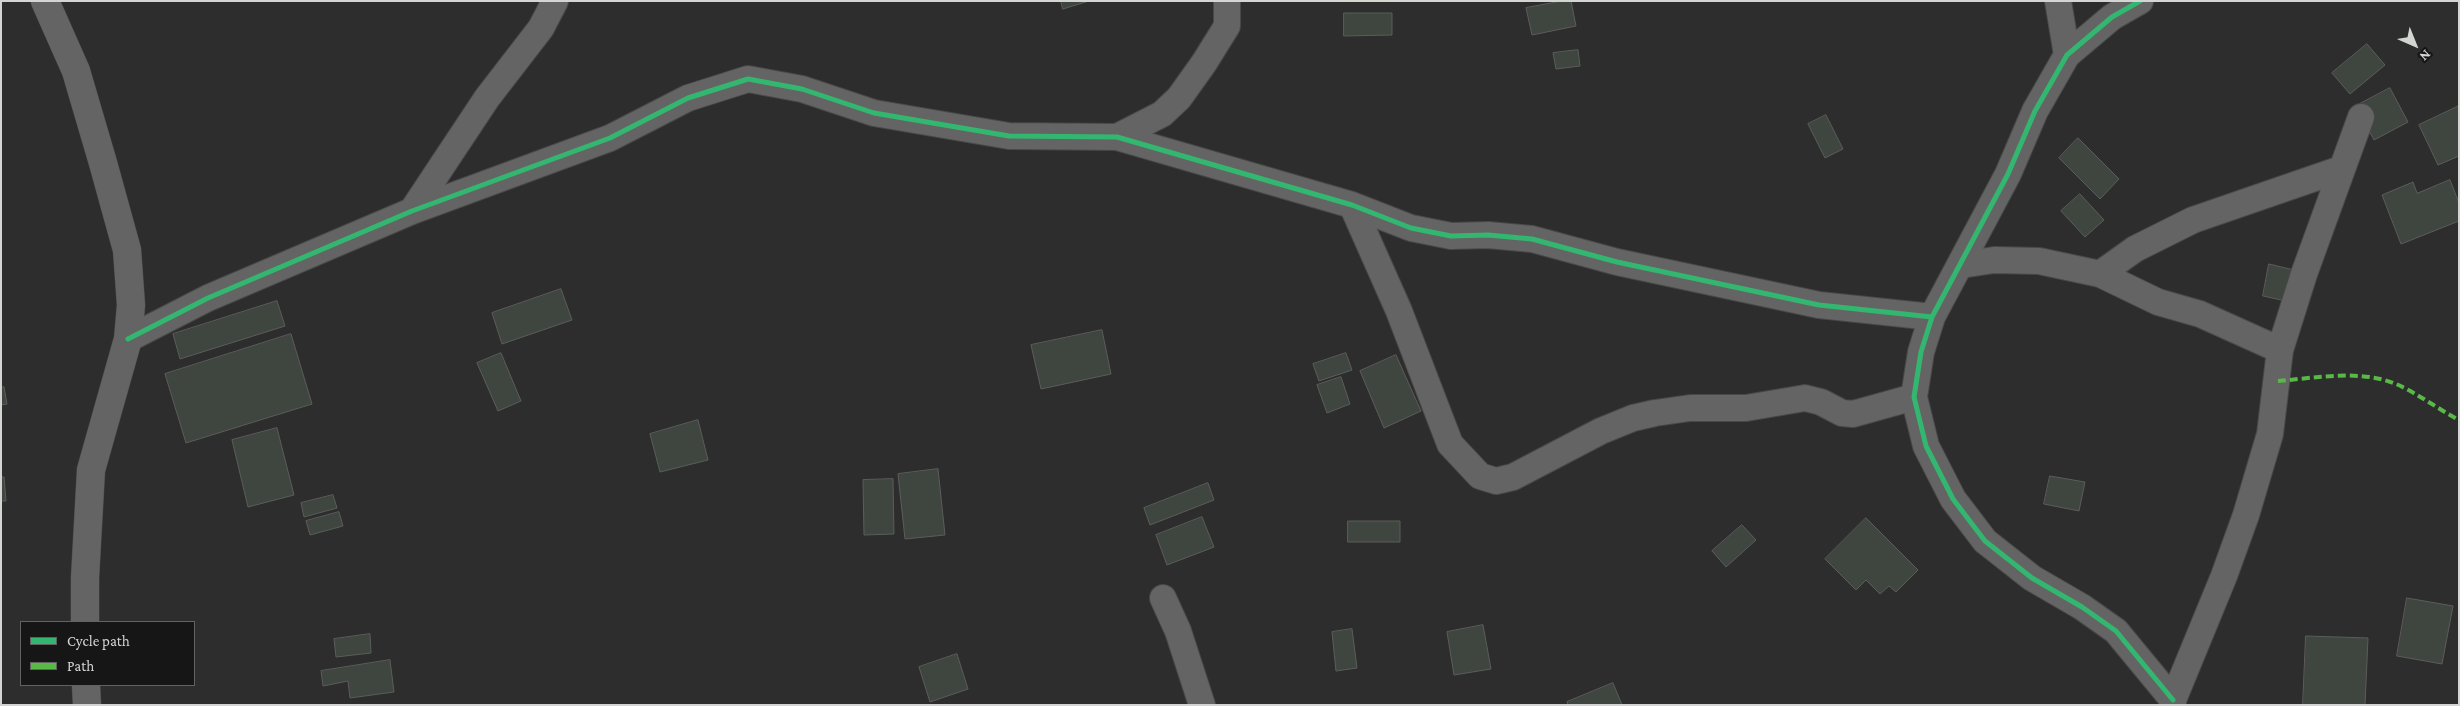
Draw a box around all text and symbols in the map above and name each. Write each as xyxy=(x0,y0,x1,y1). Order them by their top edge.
north arrow xyxy=(2390,20,2440,70)
text: N xyxy=(2416,47,2434,65)
legend xyxy=(20,621,195,686)
text: Cycle path xyxy=(67,633,130,649)
text: Path xyxy=(67,658,94,674)

